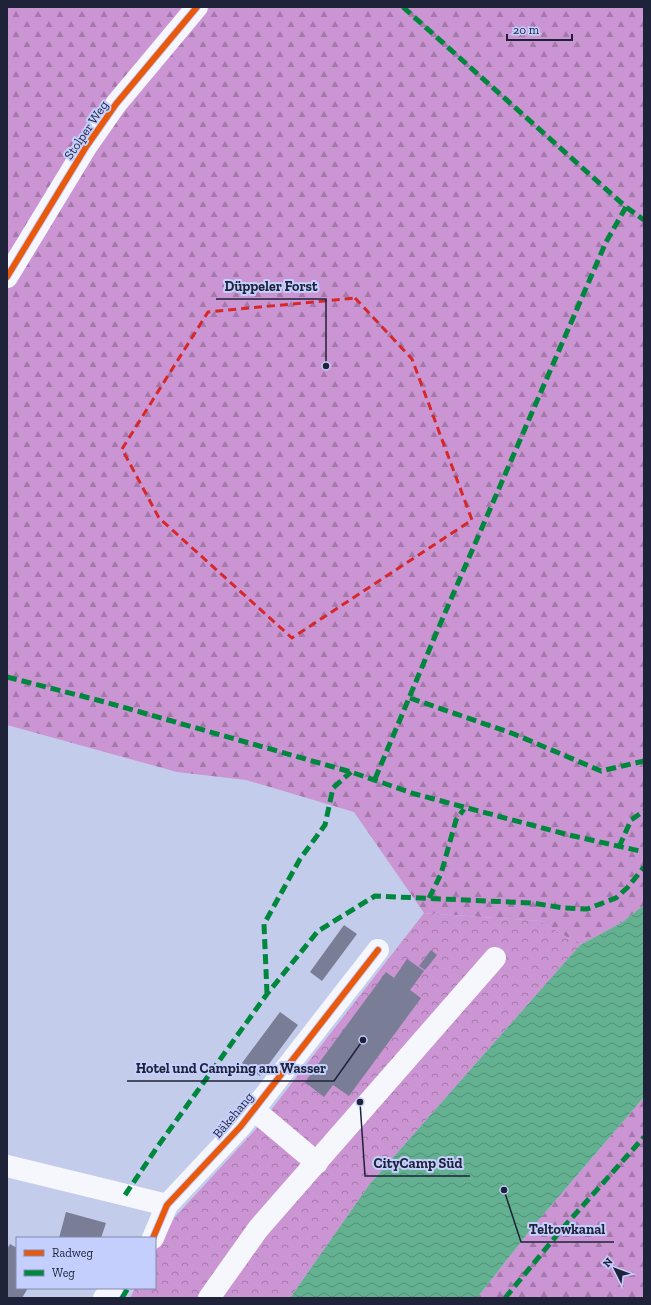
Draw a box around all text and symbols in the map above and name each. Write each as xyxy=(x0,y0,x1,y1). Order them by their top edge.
scale bar xyxy=(507,16,572,42)
text: 20 m xyxy=(513,23,540,37)
street label: Stolper Weg xyxy=(61,98,111,162)
callout: Düppeler Forst xyxy=(216,273,326,299)
text: Düppeler Forst xyxy=(224,278,318,295)
callout: Hotel und Camping am Wasser xyxy=(127,1055,334,1081)
text: Hotel und Camping am Wasser xyxy=(136,1060,326,1077)
street label: Bäkehang xyxy=(210,1089,256,1141)
callout: CityCamp Süd xyxy=(365,1150,470,1176)
text: CityCamp Süd xyxy=(373,1155,463,1172)
callout: Teltowkanal xyxy=(521,1216,614,1242)
text: Teltowkanal xyxy=(529,1221,605,1238)
legend xyxy=(16,1237,156,1289)
text: Radweg xyxy=(52,1246,93,1260)
north arrow xyxy=(595,1249,635,1289)
text: N xyxy=(600,1255,616,1270)
text: Weg xyxy=(52,1266,75,1280)

